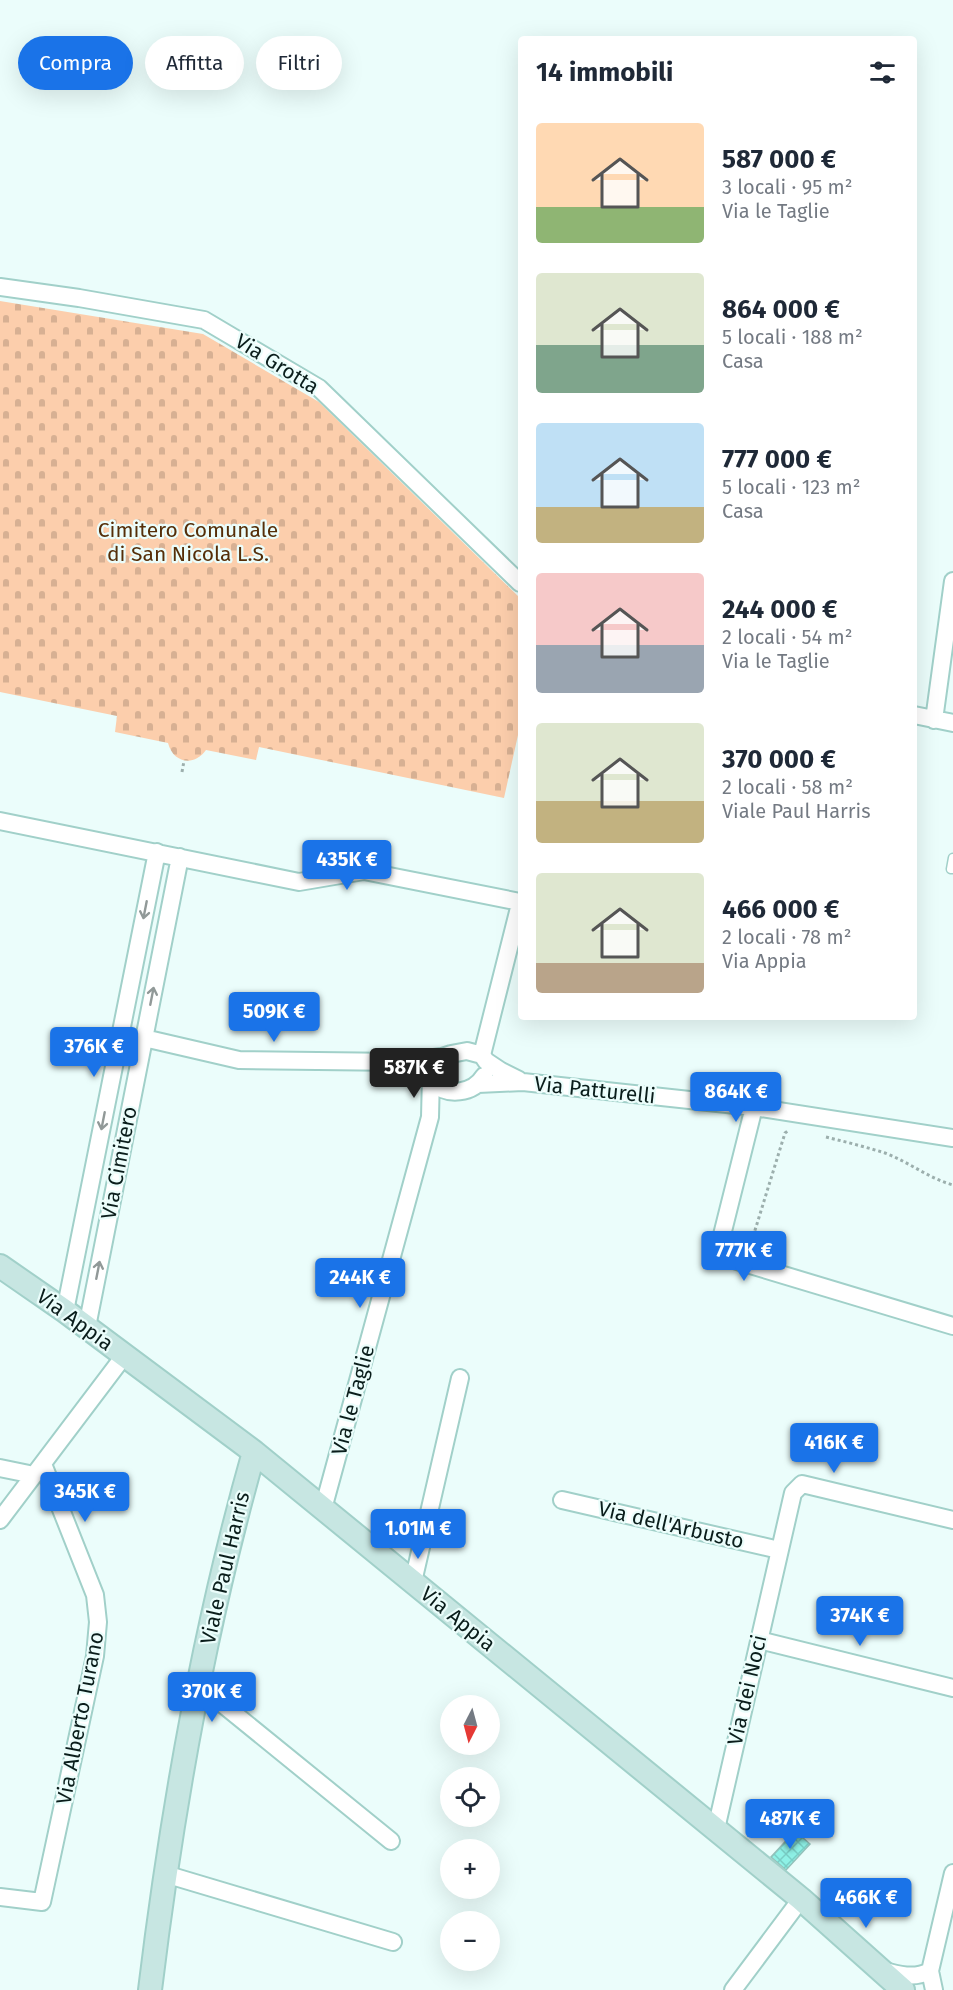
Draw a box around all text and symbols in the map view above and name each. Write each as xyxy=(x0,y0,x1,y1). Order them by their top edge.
chip: Compra xyxy=(18,36,133,90)
chip: Affitta xyxy=(145,36,244,90)
chip: Filtri xyxy=(256,36,342,90)
icon: filters xyxy=(866,56,899,89)
text: 14 immobili xyxy=(536,57,673,88)
text: 587 000 € xyxy=(722,144,836,175)
icon: home xyxy=(584,147,656,219)
text: 3 locali · 95 m² xyxy=(722,175,853,199)
text: Via le Taglie xyxy=(722,199,830,223)
text: 864 000 € xyxy=(722,294,840,325)
icon: home xyxy=(584,297,656,369)
text: 5 locali · 188 m² xyxy=(722,325,863,349)
street label: Via Grotta xyxy=(230,328,324,400)
text: Casa xyxy=(722,349,764,373)
text: 777 000 € xyxy=(722,444,832,475)
icon: home xyxy=(584,447,656,519)
text: 5 locali · 123 m² xyxy=(722,475,860,499)
text: Casa xyxy=(722,499,764,523)
park label: Cimitero Comunale di San Nicola L.S. xyxy=(98,517,278,567)
text: 244 000 € xyxy=(722,594,837,625)
icon: home xyxy=(584,597,656,669)
text: 2 locali · 54 m² xyxy=(722,625,853,649)
text: Via le Taglie xyxy=(722,649,830,673)
text: 370 000 € xyxy=(722,744,836,775)
icon: home xyxy=(584,747,656,819)
text: 2 locali · 58 m² xyxy=(722,775,853,799)
text: Viale Paul Harris xyxy=(722,799,871,823)
pin: 435K € xyxy=(298,840,396,891)
text: 435K € xyxy=(316,847,378,871)
text: 466 000 € xyxy=(722,894,839,925)
icon: home xyxy=(584,897,656,969)
one-way arrow xyxy=(139,899,150,919)
text: 2 locali · 78 m² xyxy=(722,925,851,949)
text: Via Appia xyxy=(722,949,807,973)
one-way arrow xyxy=(147,987,158,1007)
pin: 509K € xyxy=(225,992,323,1043)
text: 509K € xyxy=(243,999,305,1023)
pin: 376K € xyxy=(45,1027,143,1078)
text: 376K € xyxy=(64,1034,124,1058)
pin: 587K € xyxy=(365,1048,463,1099)
text: 587K € xyxy=(384,1055,444,1079)
street label: Via Patturelli xyxy=(533,1071,657,1109)
pin: 864K € xyxy=(687,1072,785,1123)
text: 864K € xyxy=(704,1079,768,1103)
street label: Via Cimitero xyxy=(95,1104,143,1222)
one-way arrow xyxy=(97,1111,108,1131)
pin: 777K € xyxy=(695,1231,793,1282)
text: 777K € xyxy=(715,1238,773,1262)
pin: 244K € xyxy=(311,1258,409,1309)
one-way arrow xyxy=(93,1261,104,1280)
text: 244K € xyxy=(329,1265,391,1289)
street label: Via Appia xyxy=(31,1283,119,1357)
street label: Via le Taglie xyxy=(326,1342,380,1458)
pin: 416K € xyxy=(785,1423,883,1474)
text: 416K € xyxy=(804,1430,864,1454)
pin: 345K € xyxy=(36,1472,134,1523)
text: 345K € xyxy=(54,1479,116,1503)
street label: Viale Paul Harris xyxy=(195,1489,255,1647)
street label: Via dell'Arbusto xyxy=(596,1496,746,1554)
pin: 1.01M € xyxy=(363,1509,473,1560)
text: 1.01M € xyxy=(385,1516,451,1540)
street label: Via Appia xyxy=(415,1581,501,1657)
pin: 374K € xyxy=(811,1596,909,1647)
text: 374K € xyxy=(830,1603,890,1627)
street label: Via Alberto Turano xyxy=(50,1629,110,1807)
street label: Via dei Noci xyxy=(722,1632,772,1748)
pin: 370K € xyxy=(163,1672,261,1723)
text: 370K € xyxy=(182,1679,242,1703)
north arrow xyxy=(440,1695,500,1755)
map controls xyxy=(440,1695,500,1971)
button: locate xyxy=(440,1767,500,1827)
pin: 487K € xyxy=(741,1799,839,1850)
text: 487K € xyxy=(759,1806,821,1830)
button: + xyxy=(440,1839,500,1899)
pin: 466K € xyxy=(817,1878,915,1929)
text: 466K € xyxy=(834,1885,898,1909)
button: − xyxy=(440,1911,500,1971)

